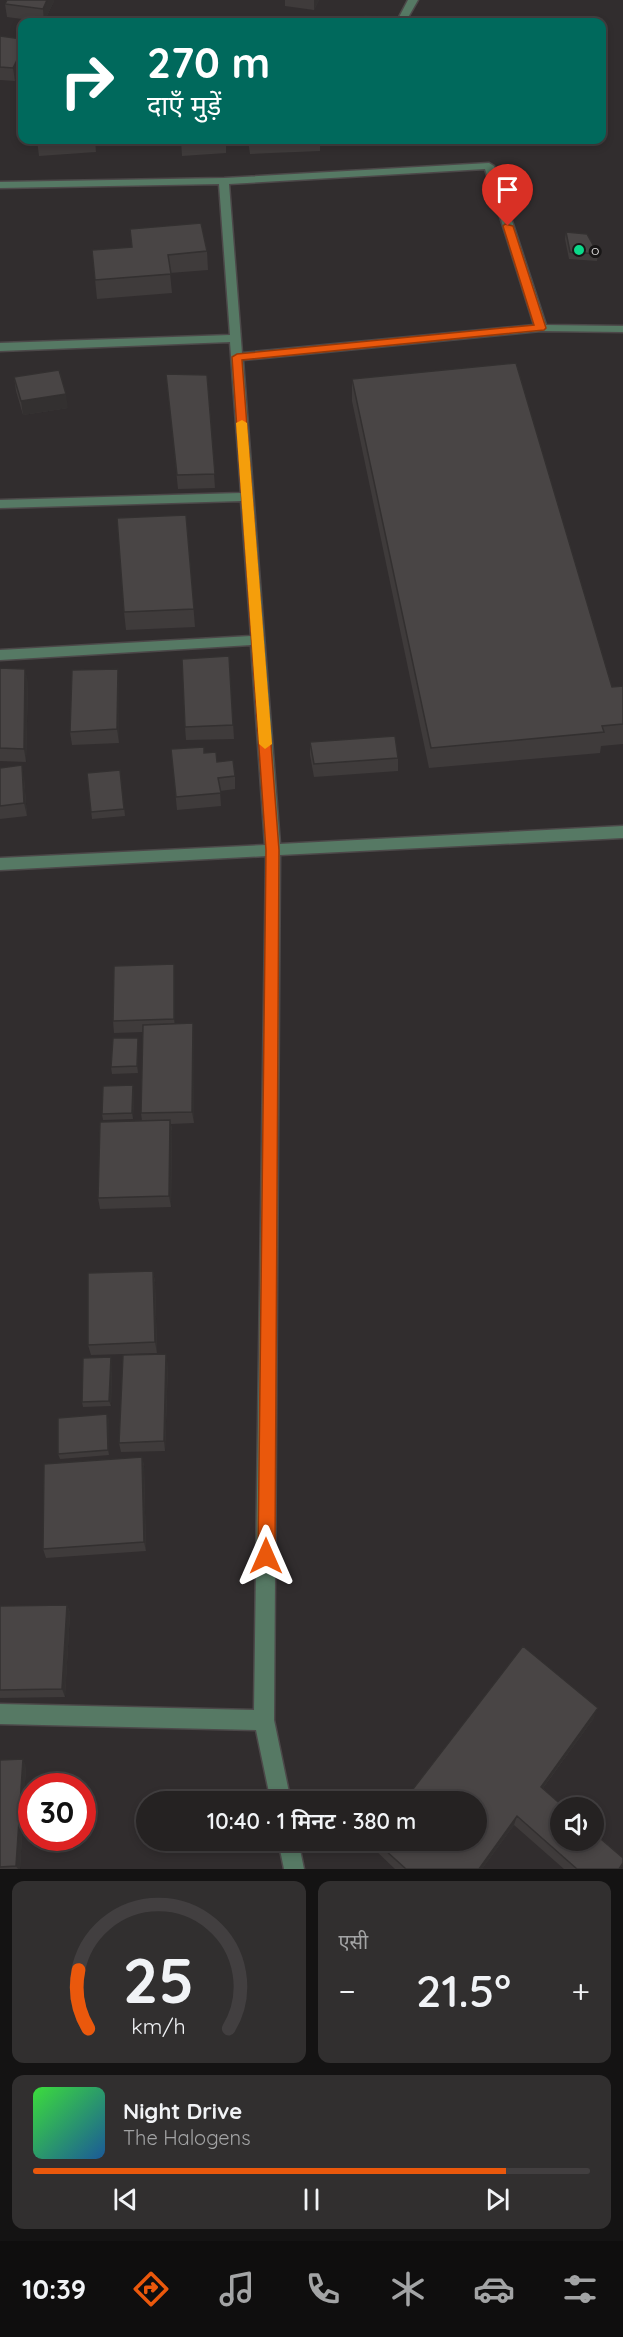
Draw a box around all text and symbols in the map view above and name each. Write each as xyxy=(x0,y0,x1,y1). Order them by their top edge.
text: 270 m xyxy=(147,36,270,89)
icon: right xyxy=(48,42,126,120)
text: दाएँ मुड़ें xyxy=(147,88,221,122)
pin xyxy=(482,164,533,226)
icon: arrive xyxy=(491,173,524,206)
place label: o xyxy=(591,241,599,259)
marker: o xyxy=(572,243,586,257)
position arrow xyxy=(234,1524,298,1588)
speed limit sign: 30 xyxy=(18,1773,96,1851)
map controls xyxy=(550,1797,604,1851)
button: sound xyxy=(550,1797,604,1851)
text: 10:40 · 1 मिनट · 380 m xyxy=(207,1807,416,1835)
text: एसी xyxy=(339,1929,368,1954)
text: 25 xyxy=(123,1941,194,2019)
text: 21.5° xyxy=(416,1962,511,2018)
text: − xyxy=(339,1970,356,2011)
text: + xyxy=(571,1970,590,2011)
text: km/h xyxy=(132,2013,186,2039)
text: Night Drive xyxy=(123,2097,242,2125)
text: The Halogens xyxy=(123,2125,251,2150)
icon: previous xyxy=(109,2183,142,2216)
icon: pause xyxy=(295,2183,328,2216)
icon: next xyxy=(481,2183,514,2216)
icon: directions xyxy=(130,2268,172,2310)
icon: music xyxy=(216,2268,258,2310)
icon: phone xyxy=(302,2268,344,2310)
icon: climate xyxy=(387,2268,429,2310)
icon: car xyxy=(473,2268,515,2310)
icon: filters xyxy=(559,2268,601,2310)
text: 10:39 xyxy=(22,2272,86,2306)

